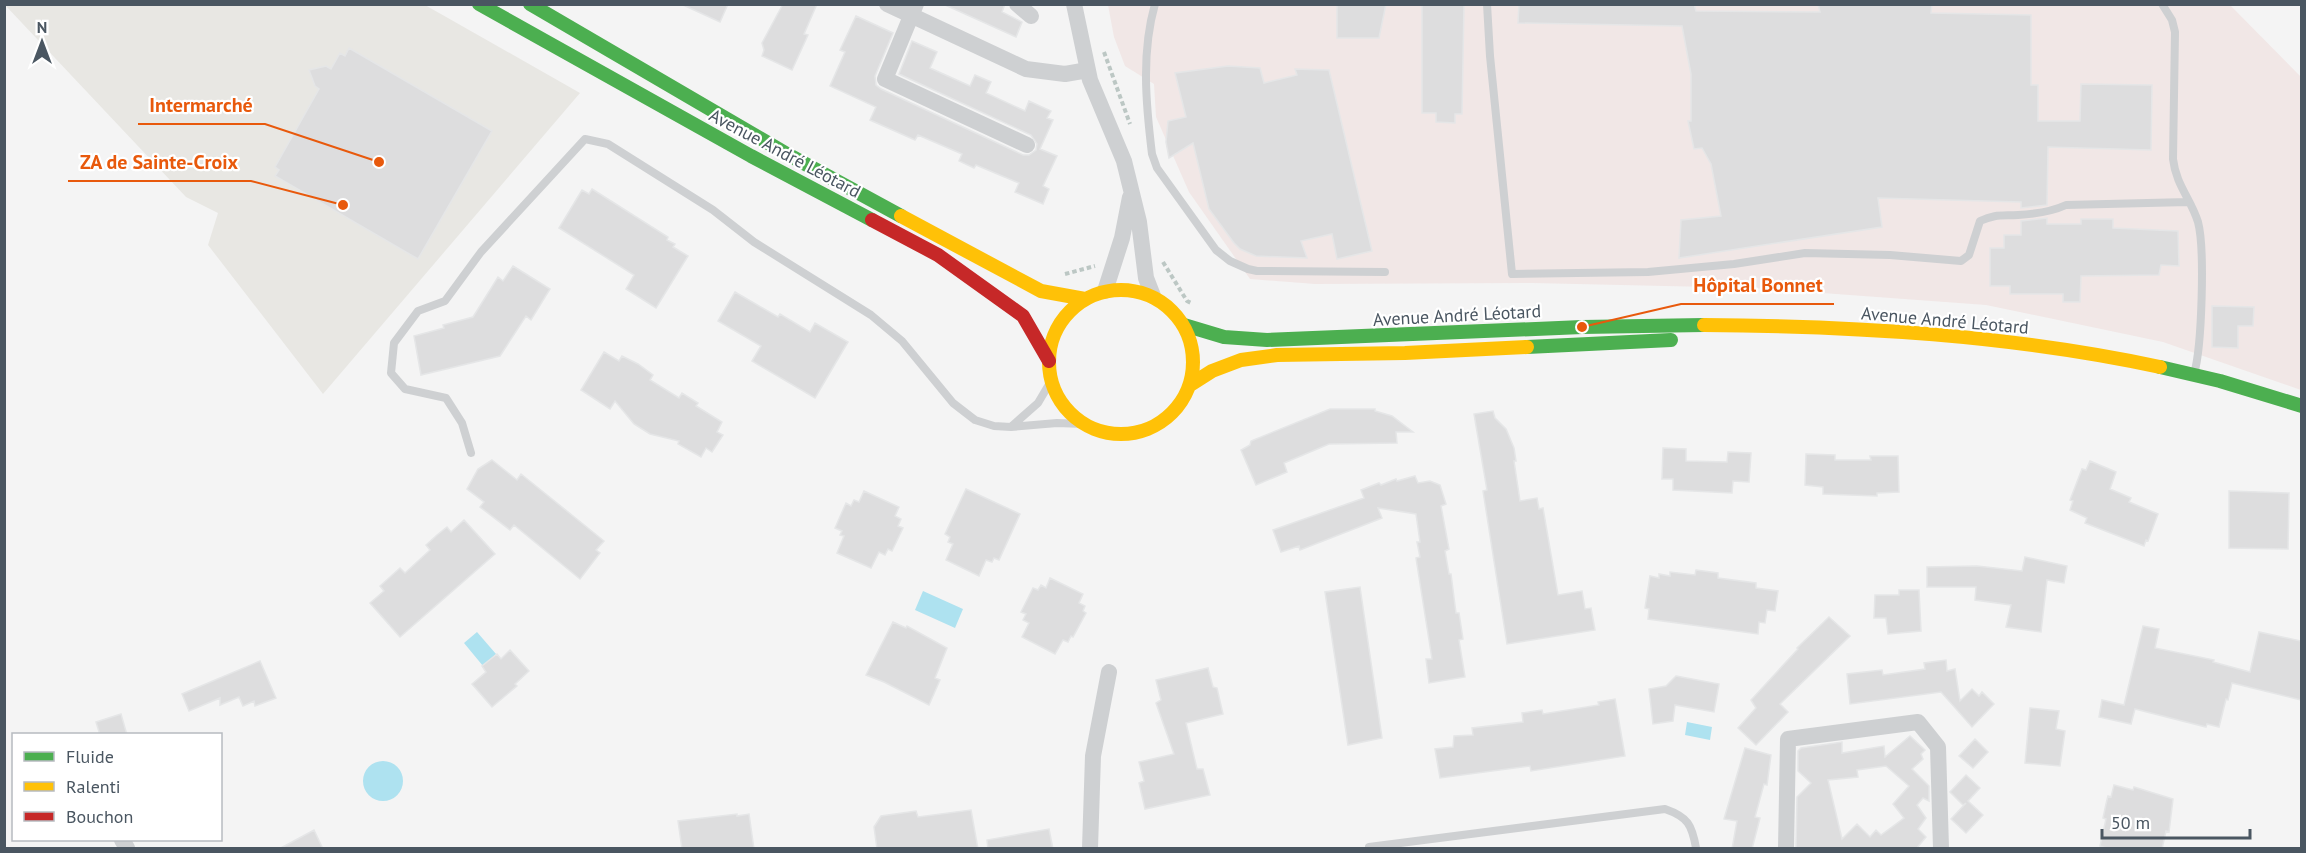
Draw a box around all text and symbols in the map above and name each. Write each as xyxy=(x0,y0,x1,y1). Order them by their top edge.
north arrow xyxy=(12,12,72,72)
text: N xyxy=(37,17,47,37)
callout: Intermarché xyxy=(138,86,265,124)
text: Intermarché xyxy=(149,92,253,118)
street label: Avenue André Léotard xyxy=(705,103,865,203)
callout: ZA de Sainte-Croix xyxy=(68,143,251,181)
text: ZA de Sainte-Croix xyxy=(80,149,239,175)
callout: Hôpital Bonnet xyxy=(1681,266,1834,304)
text: Hôpital Bonnet xyxy=(1693,272,1823,298)
street label: Avenue André Léotard xyxy=(1372,299,1542,331)
street label: Avenue André Léotard xyxy=(1860,301,2030,339)
legend xyxy=(12,733,222,841)
text: Fluide xyxy=(66,745,114,768)
text: Ralenti xyxy=(66,775,121,798)
scale bar xyxy=(2102,802,2250,840)
text: Bouchon xyxy=(66,805,133,828)
text: 50 m xyxy=(2111,811,2150,834)

